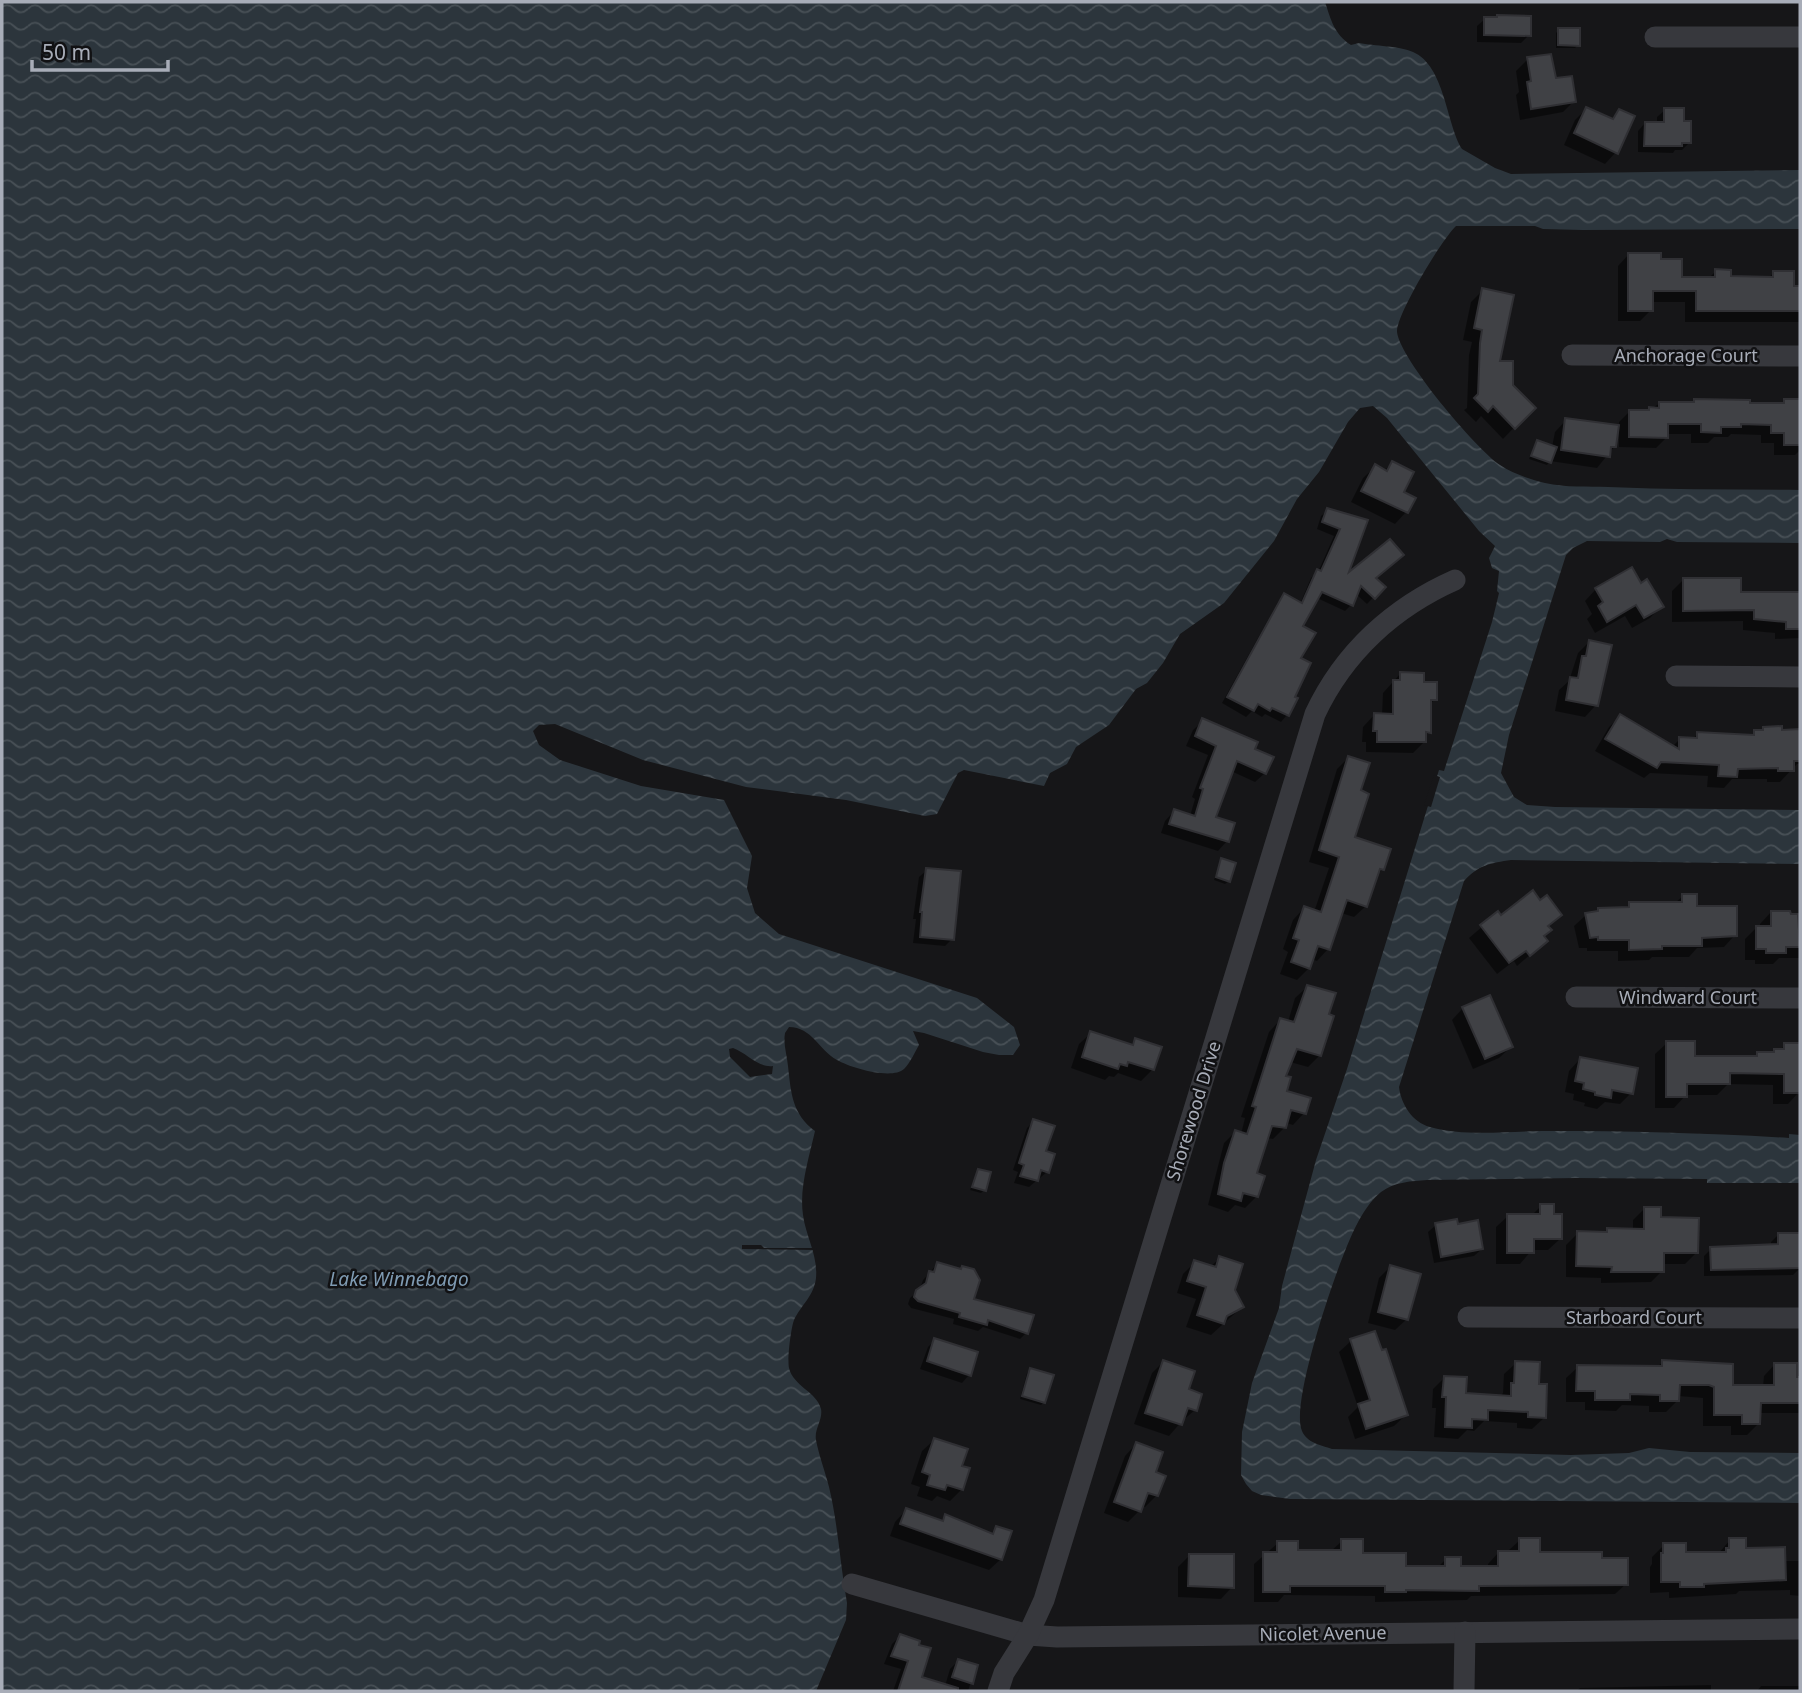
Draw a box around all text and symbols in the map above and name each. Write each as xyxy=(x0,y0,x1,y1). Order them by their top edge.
scale bar xyxy=(32,28,168,72)
text: 50 m xyxy=(42,38,91,66)
street label: Anchorage Court xyxy=(1614,343,1758,367)
street label: Windward Court xyxy=(1619,985,1757,1009)
street label: Shorewood Drive xyxy=(1160,1038,1226,1184)
water label: Lake Winnebago xyxy=(329,1266,469,1292)
street label: Starboard Court xyxy=(1566,1305,1703,1329)
street label: Nicolet Avenue xyxy=(1259,1620,1387,1646)

